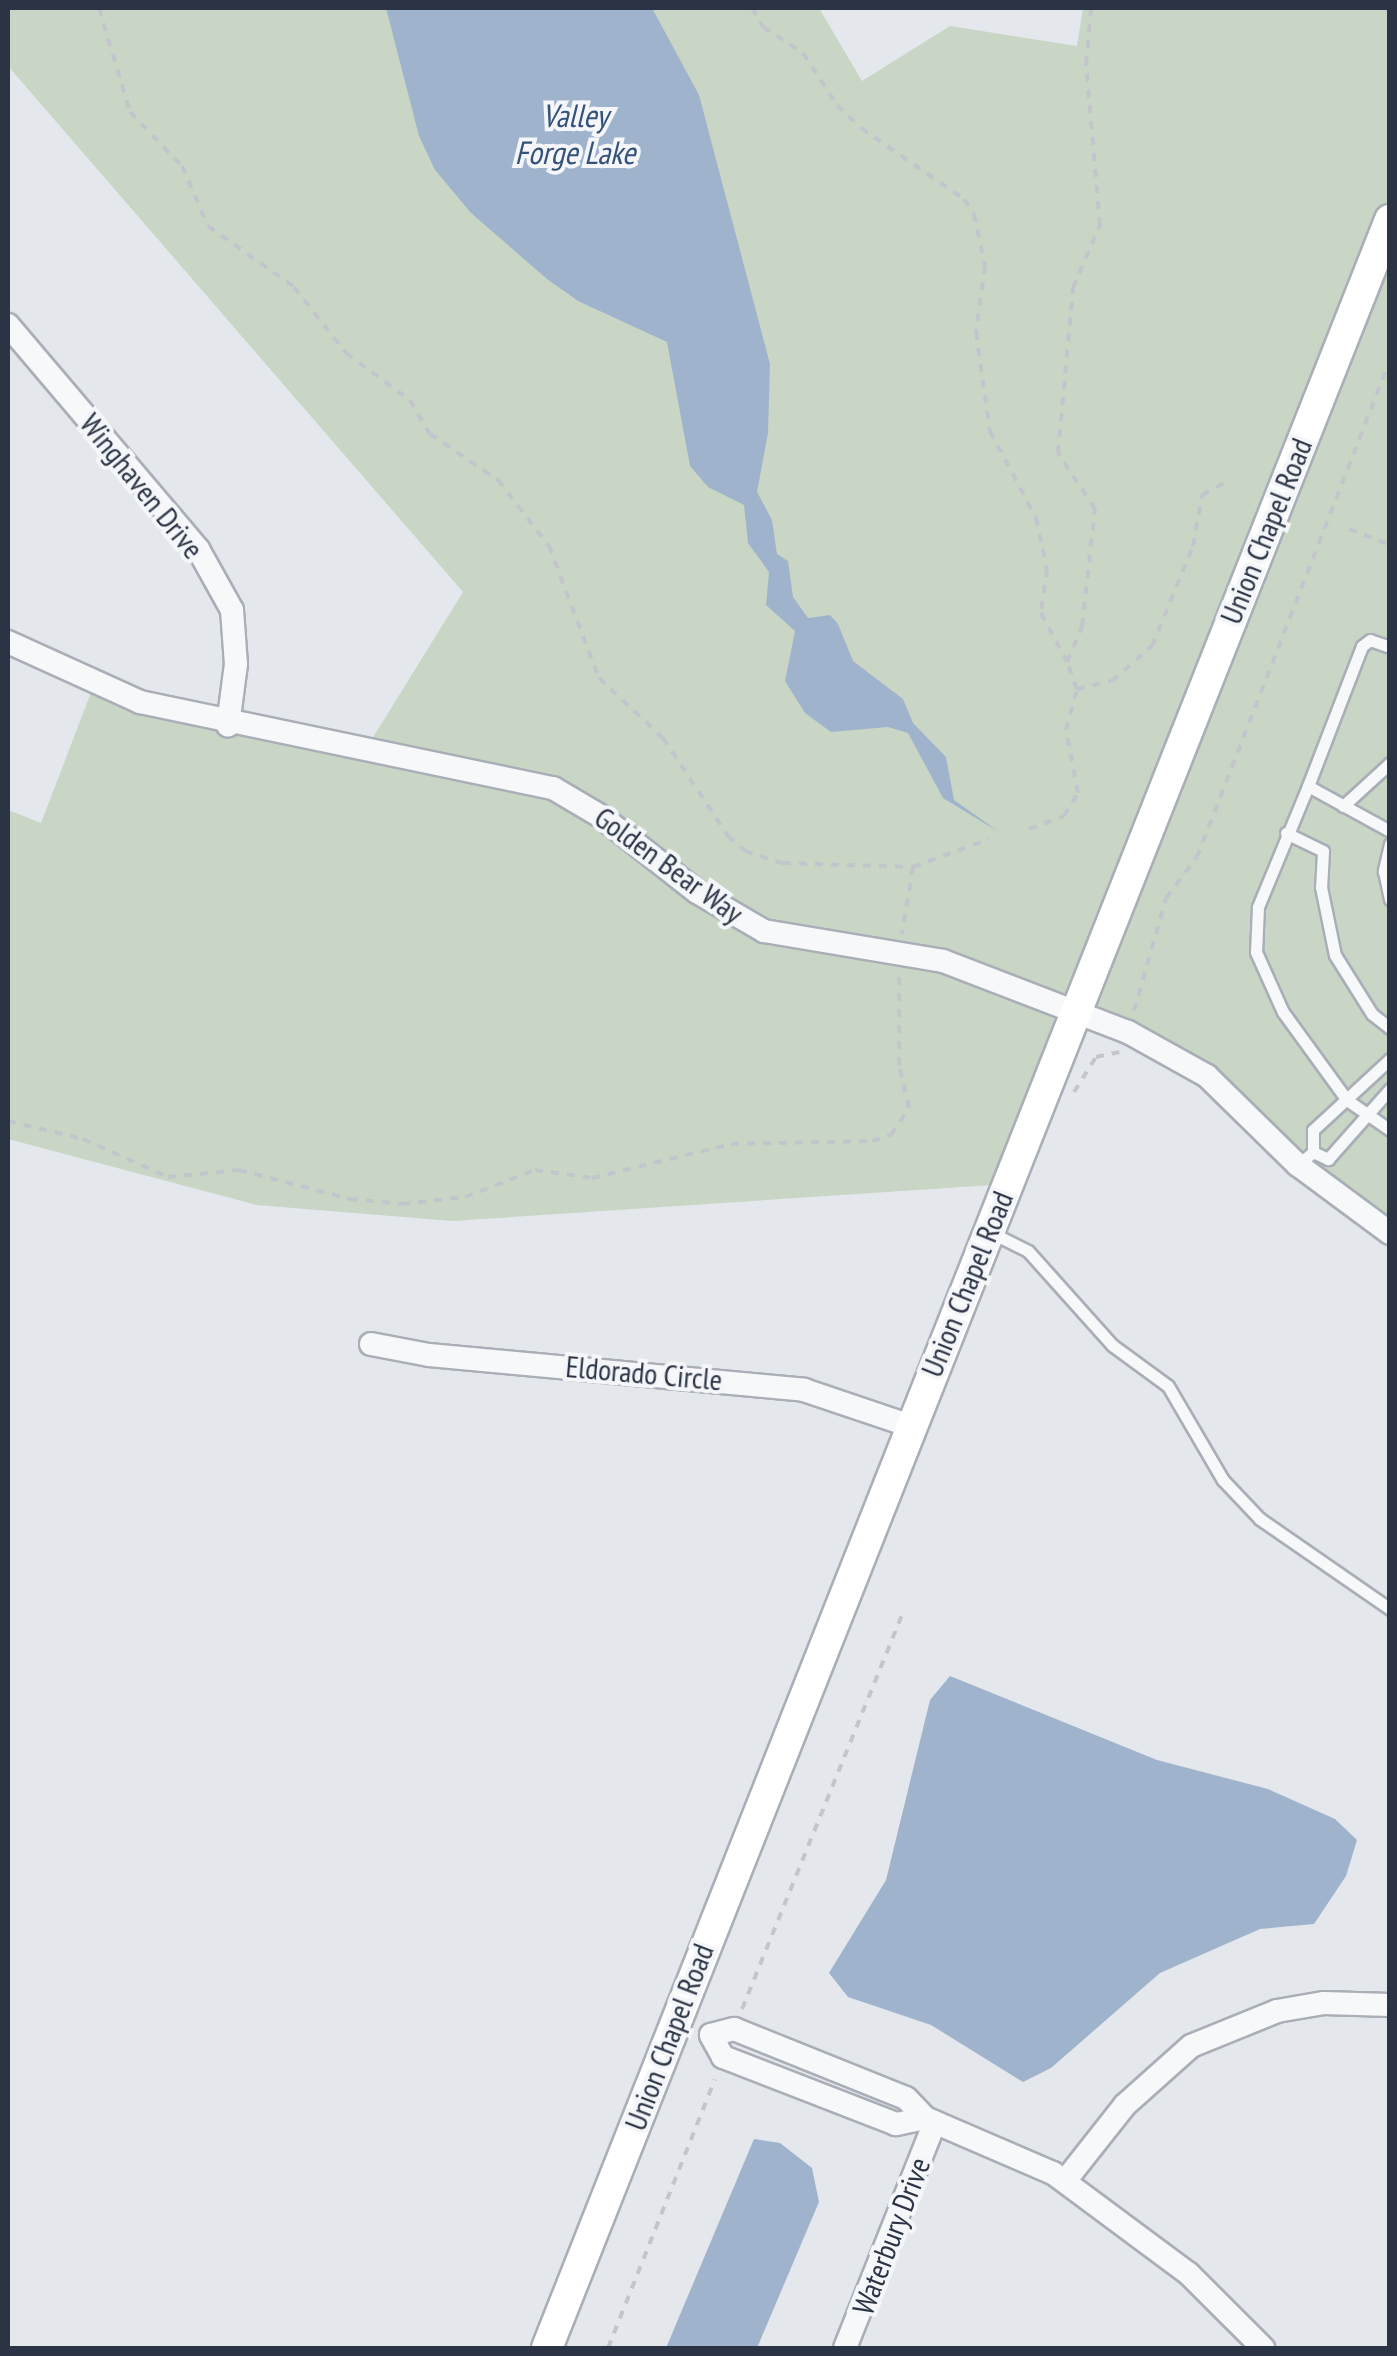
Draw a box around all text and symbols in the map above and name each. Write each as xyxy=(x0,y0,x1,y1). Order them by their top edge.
water label: Valley Forge Lake xyxy=(515,97,635,172)
street label: Winghaven Drive xyxy=(73,406,211,566)
street label: Union Chapel Road xyxy=(1212,433,1320,629)
street label: Golden Bear Way xyxy=(588,799,750,931)
street label: Union Chapel Road xyxy=(913,1186,1021,1382)
street label: Eldorado Circle xyxy=(564,1348,724,1398)
street label: Union Chapel Road xyxy=(617,1939,721,2135)
street label: Waterbury Drive xyxy=(844,2152,938,2320)

